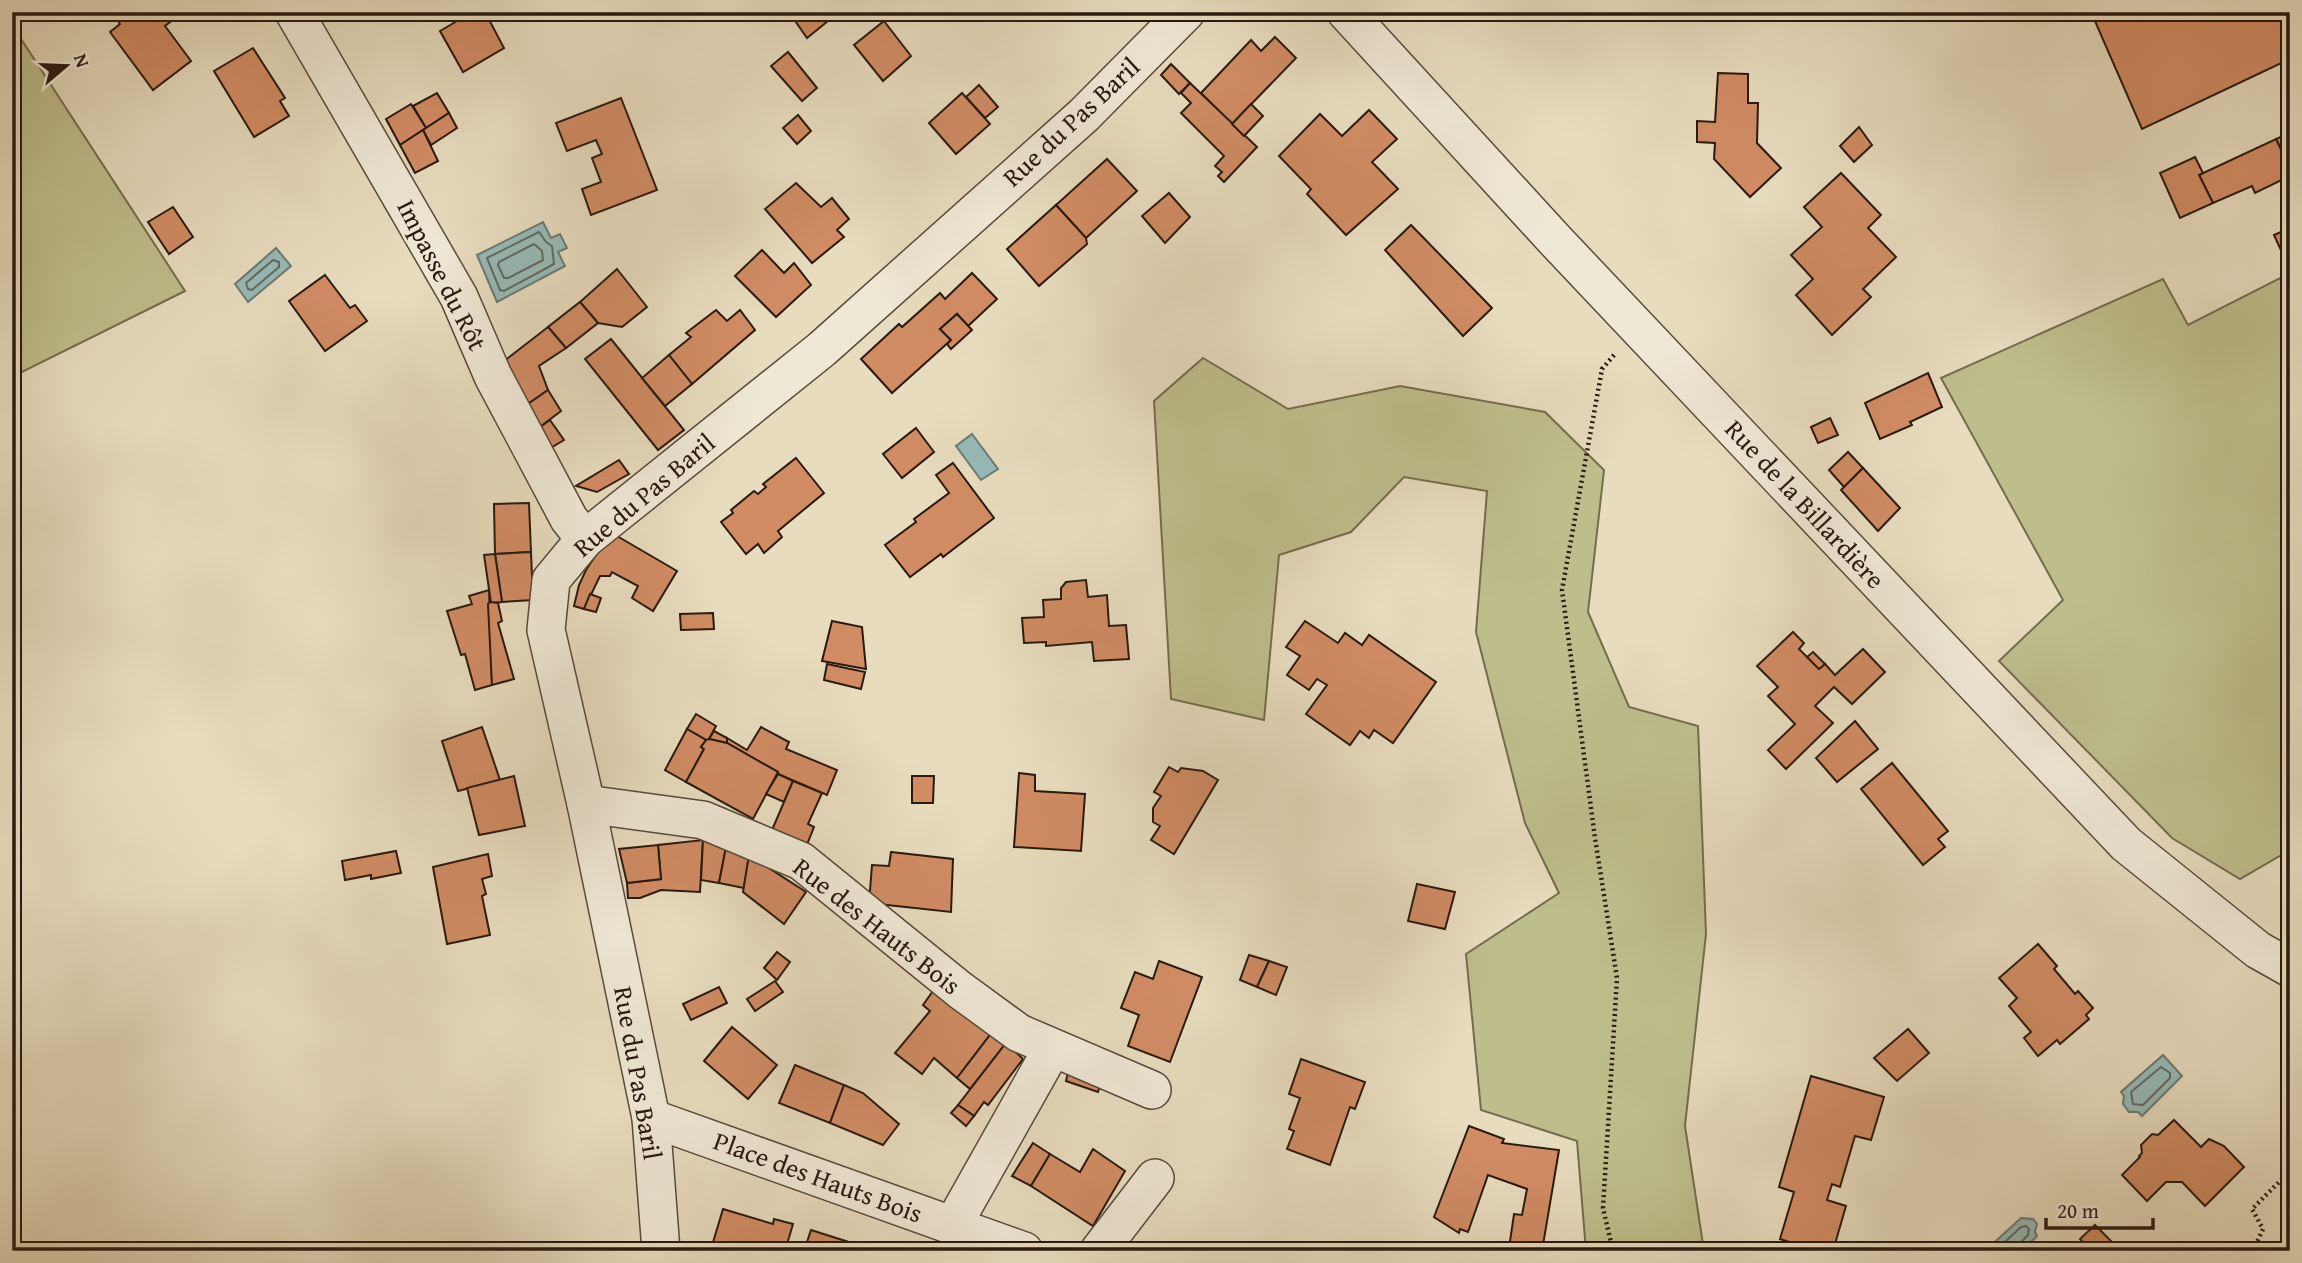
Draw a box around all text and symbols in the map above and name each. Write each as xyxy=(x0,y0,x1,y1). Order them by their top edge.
north arrow xyxy=(32,32,102,102)
street label: Rue du Pas Baril xyxy=(993,48,1148,196)
text: N xyxy=(67,50,97,71)
street label: Impasse du Rôt xyxy=(388,192,497,357)
street label: Rue de la Billardière xyxy=(1716,410,1894,597)
street label: Rue du Pas Baril xyxy=(564,423,723,566)
street label: Rue des Hauts Bois xyxy=(785,848,970,1004)
street label: Rue du Pas Baril xyxy=(604,983,673,1163)
street label: Place des Hauts Bois xyxy=(708,1121,928,1232)
scale bar xyxy=(2046,1186,2153,1230)
text: 20 m xyxy=(2057,1195,2099,1226)

